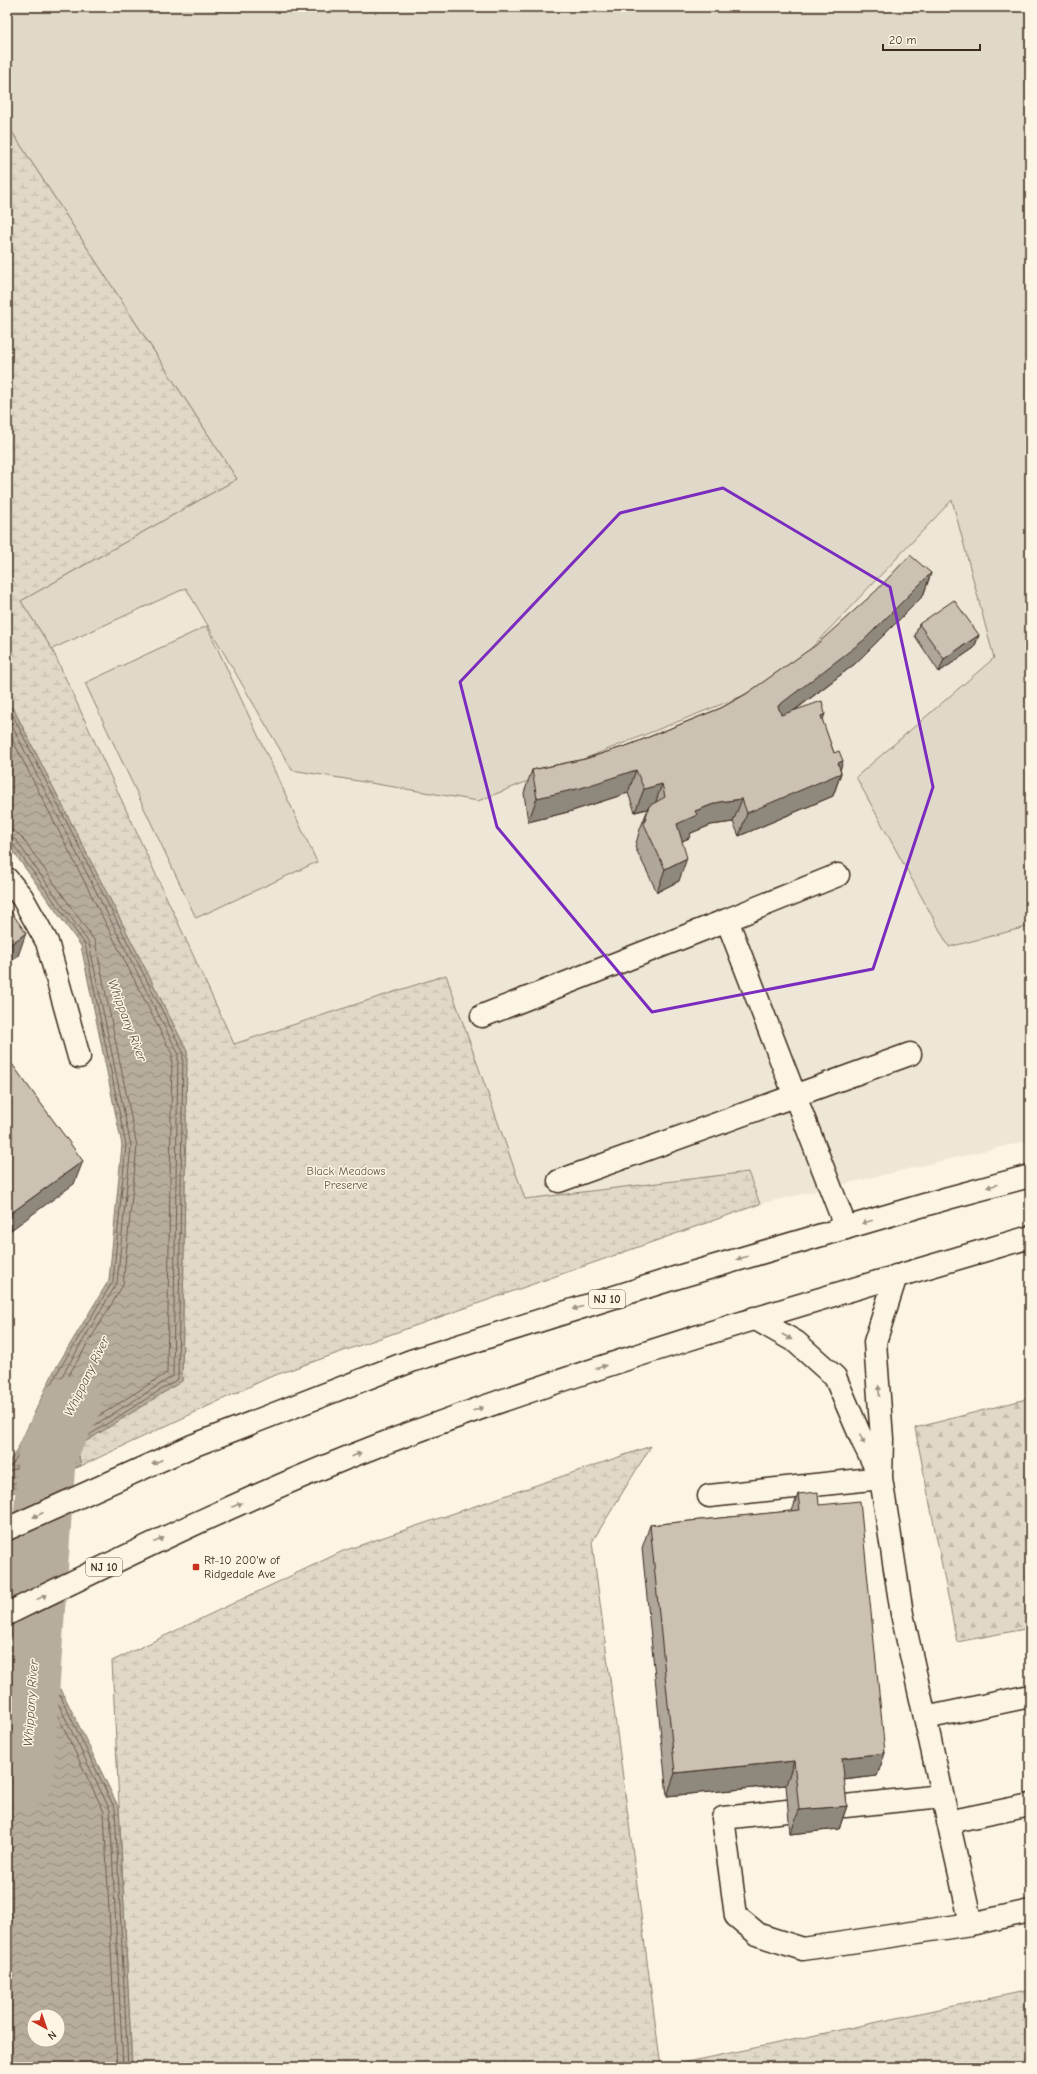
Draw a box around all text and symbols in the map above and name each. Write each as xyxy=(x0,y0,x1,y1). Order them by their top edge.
scale bar xyxy=(883,26,980,52)
text: 20 m xyxy=(889,33,917,47)
water label: Whippany River xyxy=(105,977,150,1064)
park label: Black Meadows Preserve xyxy=(307,1164,385,1192)
one-way arrow xyxy=(986,1184,999,1190)
one-way arrow xyxy=(861,1219,873,1225)
one-way arrow xyxy=(736,1255,748,1261)
road number: NJ 10 xyxy=(589,1290,625,1308)
one-way arrow xyxy=(572,1306,584,1312)
water label: Whippany River xyxy=(61,1333,113,1419)
one-way arrow xyxy=(781,1334,793,1341)
one-way arrow xyxy=(595,1364,607,1370)
one-way arrow xyxy=(875,1385,882,1397)
one-way arrow xyxy=(473,1406,485,1412)
one-way arrow xyxy=(858,1433,865,1445)
one-way arrow xyxy=(351,1451,363,1457)
one-way arrow xyxy=(151,1459,162,1465)
one-way arrow xyxy=(231,1502,243,1508)
one-way arrow xyxy=(32,1512,44,1518)
one-way arrow xyxy=(154,1537,165,1543)
place label: Rt-10 200'w of Ridgedale Ave xyxy=(204,1553,280,1581)
road number: NJ 10 xyxy=(86,1558,122,1576)
marker: Rt-10 200'w of Ridgedale Ave xyxy=(191,1562,201,1572)
one-way arrow xyxy=(36,1594,48,1600)
water label: Whippany River xyxy=(20,1658,41,1747)
north arrow xyxy=(26,2008,66,2048)
text: N xyxy=(45,2028,59,2043)

